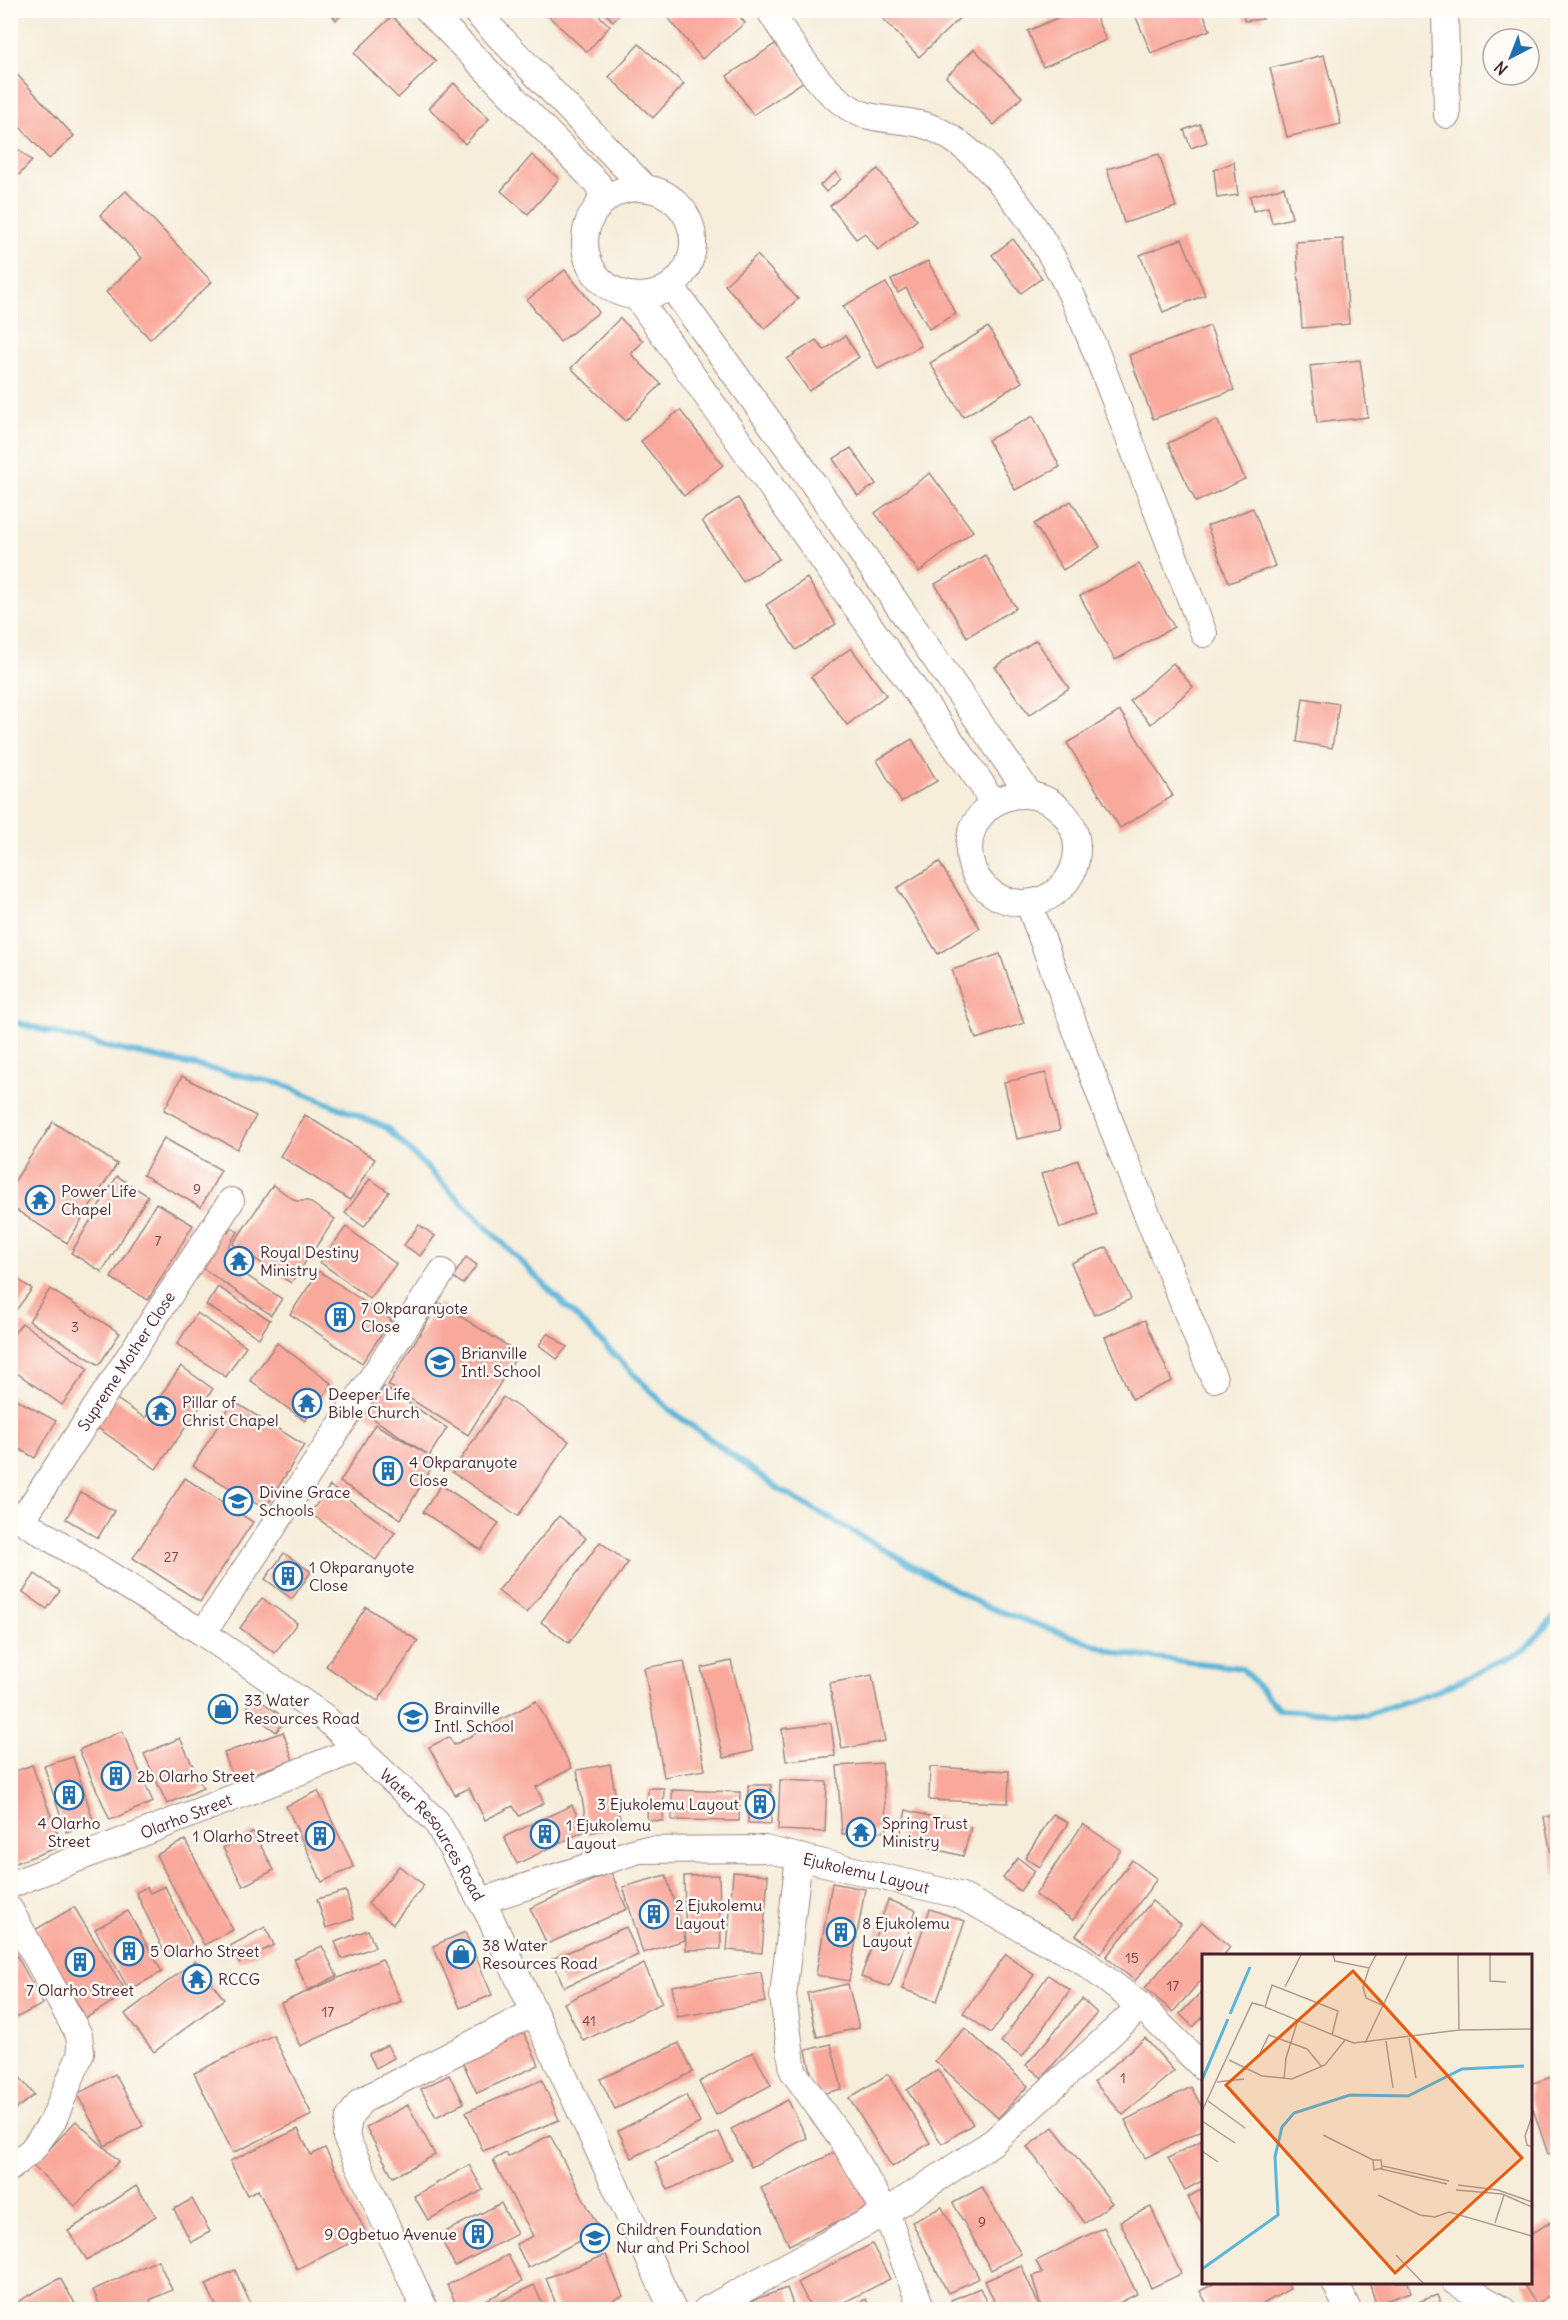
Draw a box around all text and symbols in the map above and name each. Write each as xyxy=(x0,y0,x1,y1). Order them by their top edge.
north arrow xyxy=(1481,27,1541,87)
text: N xyxy=(1490,57,1512,79)
house number: 9 xyxy=(193,1180,201,1198)
place label: Power Life Chapel xyxy=(61,1181,137,1219)
temple icon: Power Life Chapel xyxy=(24,1184,56,1216)
house number: 7 xyxy=(155,1232,162,1250)
place label: Royal Destiny Ministry xyxy=(260,1242,359,1280)
temple icon: Royal Destiny Ministry xyxy=(223,1245,255,1277)
street label: Supreme Mother Close xyxy=(73,1287,179,1435)
place label: 7 Okparanyote Close xyxy=(361,1298,468,1336)
building icon: 7 Okparanyote Close xyxy=(324,1301,356,1333)
house number: 3 xyxy=(71,1318,79,1336)
place label: Brianville Intl. School xyxy=(461,1343,541,1381)
school or university icon: Brianville Intl. School xyxy=(424,1346,456,1378)
place label: Deeper Life Bible Church xyxy=(328,1384,420,1422)
temple icon: Deeper Life Bible Church xyxy=(291,1387,323,1419)
place label: Pillar of Christ Chapel xyxy=(182,1392,279,1430)
temple icon: Pillar of Christ Chapel xyxy=(145,1395,177,1427)
place label: 4 Okparanyote Close xyxy=(409,1452,517,1490)
building icon: 4 Okparanyote Close xyxy=(372,1455,404,1487)
place label: Divine Grace Schools xyxy=(259,1482,350,1520)
school or university icon: Divine Grace Schools xyxy=(222,1485,254,1517)
house number: 27 xyxy=(164,1548,178,1566)
place label: 1 Okparanyote Close xyxy=(309,1557,414,1595)
building icon: 1 Okparanyote Close xyxy=(272,1560,304,1592)
place label: 33 Water Resources Road xyxy=(244,1690,360,1728)
shop icon: 33 Water Resources Road xyxy=(207,1693,239,1725)
place label: Brainville Intl. School xyxy=(434,1698,514,1736)
school or university icon: Brainville Intl. School xyxy=(397,1701,429,1733)
building icon: 2b Olarho Street xyxy=(100,1760,132,1792)
street label: Water Resources Road xyxy=(376,1764,489,1904)
place label: 2b Olarho Street xyxy=(137,1766,255,1786)
building icon: 4 Olarho Street xyxy=(53,1779,85,1811)
building icon: 3 Ejukolemu Layout xyxy=(744,1788,776,1820)
street label: Olarho Street xyxy=(137,1789,235,1843)
place label: 3 Ejukolemu Layout xyxy=(597,1794,740,1814)
place label: 4 Olarho Street xyxy=(38,1813,100,1851)
place label: Spring Trust Ministry xyxy=(882,1813,969,1851)
place label: 1 Ejukolemu Layout xyxy=(566,1815,651,1853)
temple icon: Spring Trust Ministry xyxy=(845,1816,877,1848)
building icon: 1 Ejukolemu Layout xyxy=(529,1818,561,1850)
building icon: 1 Olarho Street xyxy=(304,1820,336,1852)
place label: 1 Olarho Street xyxy=(192,1826,300,1846)
street label: Ejukolemu Layout xyxy=(801,1848,932,1898)
place label: 2 Ejukolemu Layout xyxy=(675,1895,762,1933)
building icon: 2 Ejukolemu Layout xyxy=(638,1898,670,1930)
place label: 8 Ejukolemu Layout xyxy=(862,1913,950,1951)
building icon: 8 Ejukolemu Layout xyxy=(825,1916,857,1948)
building icon: 5 Olarho Street xyxy=(113,1935,145,1967)
place label: 38 Water Resources Road xyxy=(482,1935,598,1973)
shop icon: 38 Water Resources Road xyxy=(445,1938,477,1970)
place label: 5 Olarho Street xyxy=(150,1941,260,1961)
building icon: 7 Olarho Street xyxy=(64,1946,96,1978)
house number: 15 xyxy=(1125,1949,1139,1967)
inset map xyxy=(1202,1954,1532,2284)
temple icon: RCCG xyxy=(181,1963,213,1995)
place label: RCCG xyxy=(218,1969,260,1989)
house number: 17 xyxy=(1167,1977,1179,1995)
place label: 7 Olarho Street xyxy=(26,1980,135,2000)
house number: 17 xyxy=(322,2003,334,2021)
house number: 41 xyxy=(582,2012,596,2030)
house number: 1 xyxy=(1120,2069,1126,2087)
house number: 9 xyxy=(978,2213,986,2231)
building icon: 9 Ogbetuo Avenue xyxy=(462,2218,494,2250)
place label: Children Foundation Nur and Pri School xyxy=(616,2219,762,2257)
school or university icon: Children Foundation Nur and Pri School xyxy=(579,2222,611,2254)
place label: 9 Ogbetuo Avenue xyxy=(324,2224,457,2244)

